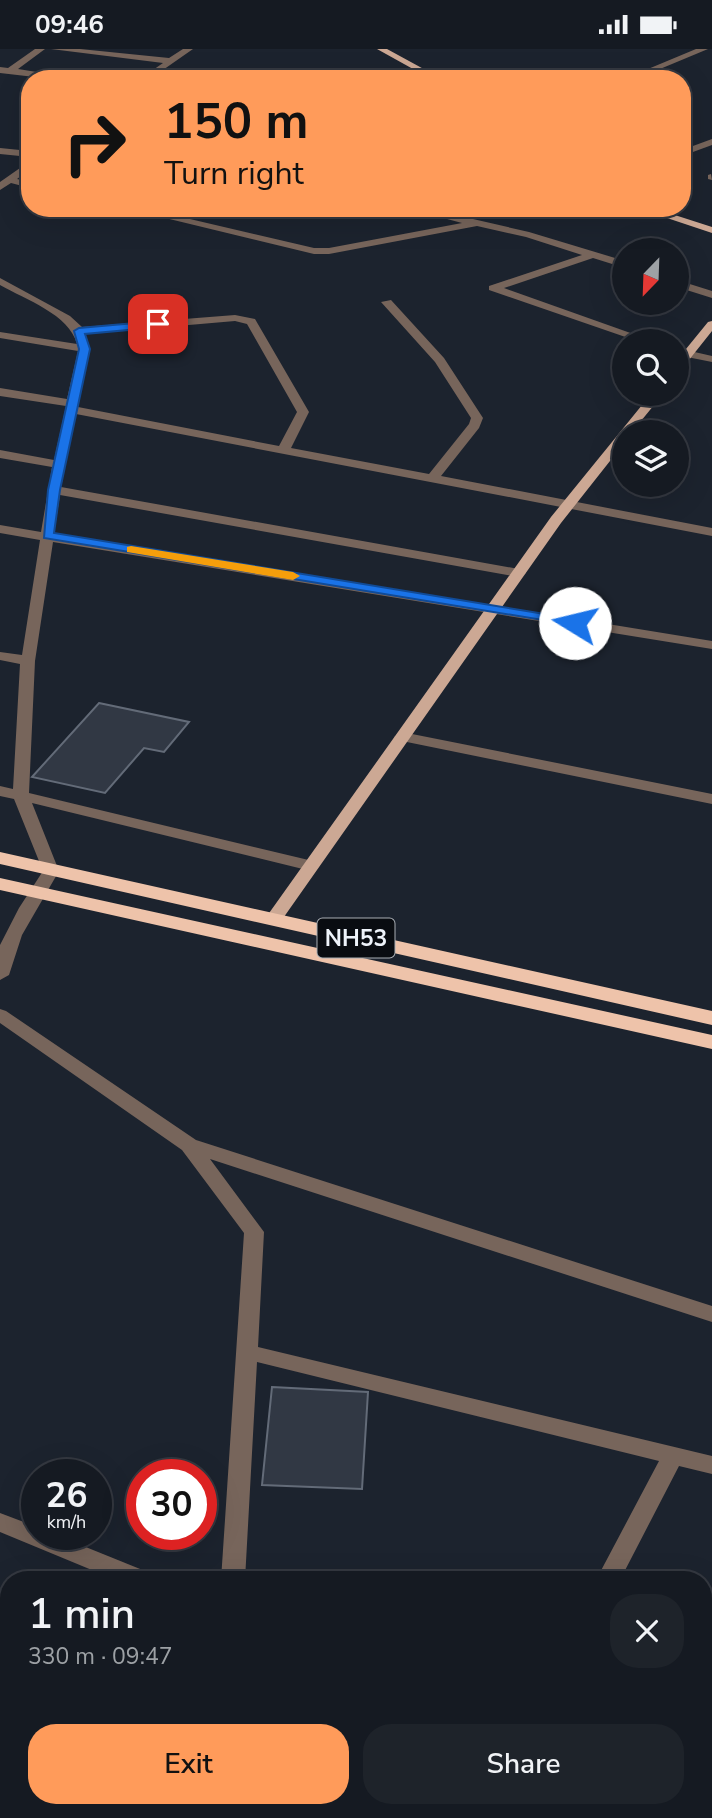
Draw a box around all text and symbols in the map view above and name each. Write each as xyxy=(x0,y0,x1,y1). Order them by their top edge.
text: 09:46 xyxy=(35,7,104,42)
text: 150 m xyxy=(164,88,308,155)
icon: right xyxy=(49,98,140,189)
text: Turn right xyxy=(164,152,304,195)
north arrow xyxy=(612,238,690,315)
map controls xyxy=(612,238,689,497)
pin xyxy=(128,294,188,354)
icon: arrive xyxy=(139,305,177,343)
button: search xyxy=(612,329,689,406)
button: layers xyxy=(612,420,689,497)
position arrow xyxy=(538,586,612,660)
road number: NH53 xyxy=(318,919,394,957)
speed limit sign: 30 xyxy=(126,1459,217,1550)
text: 26 xyxy=(45,1472,88,1519)
text: km/h xyxy=(47,1510,86,1534)
text: 1 min xyxy=(28,1586,135,1643)
button: close xyxy=(610,1594,684,1668)
text: 330 m · 09:47 xyxy=(28,1641,173,1672)
button: Exit xyxy=(28,1724,349,1804)
button: Share xyxy=(363,1724,684,1804)

